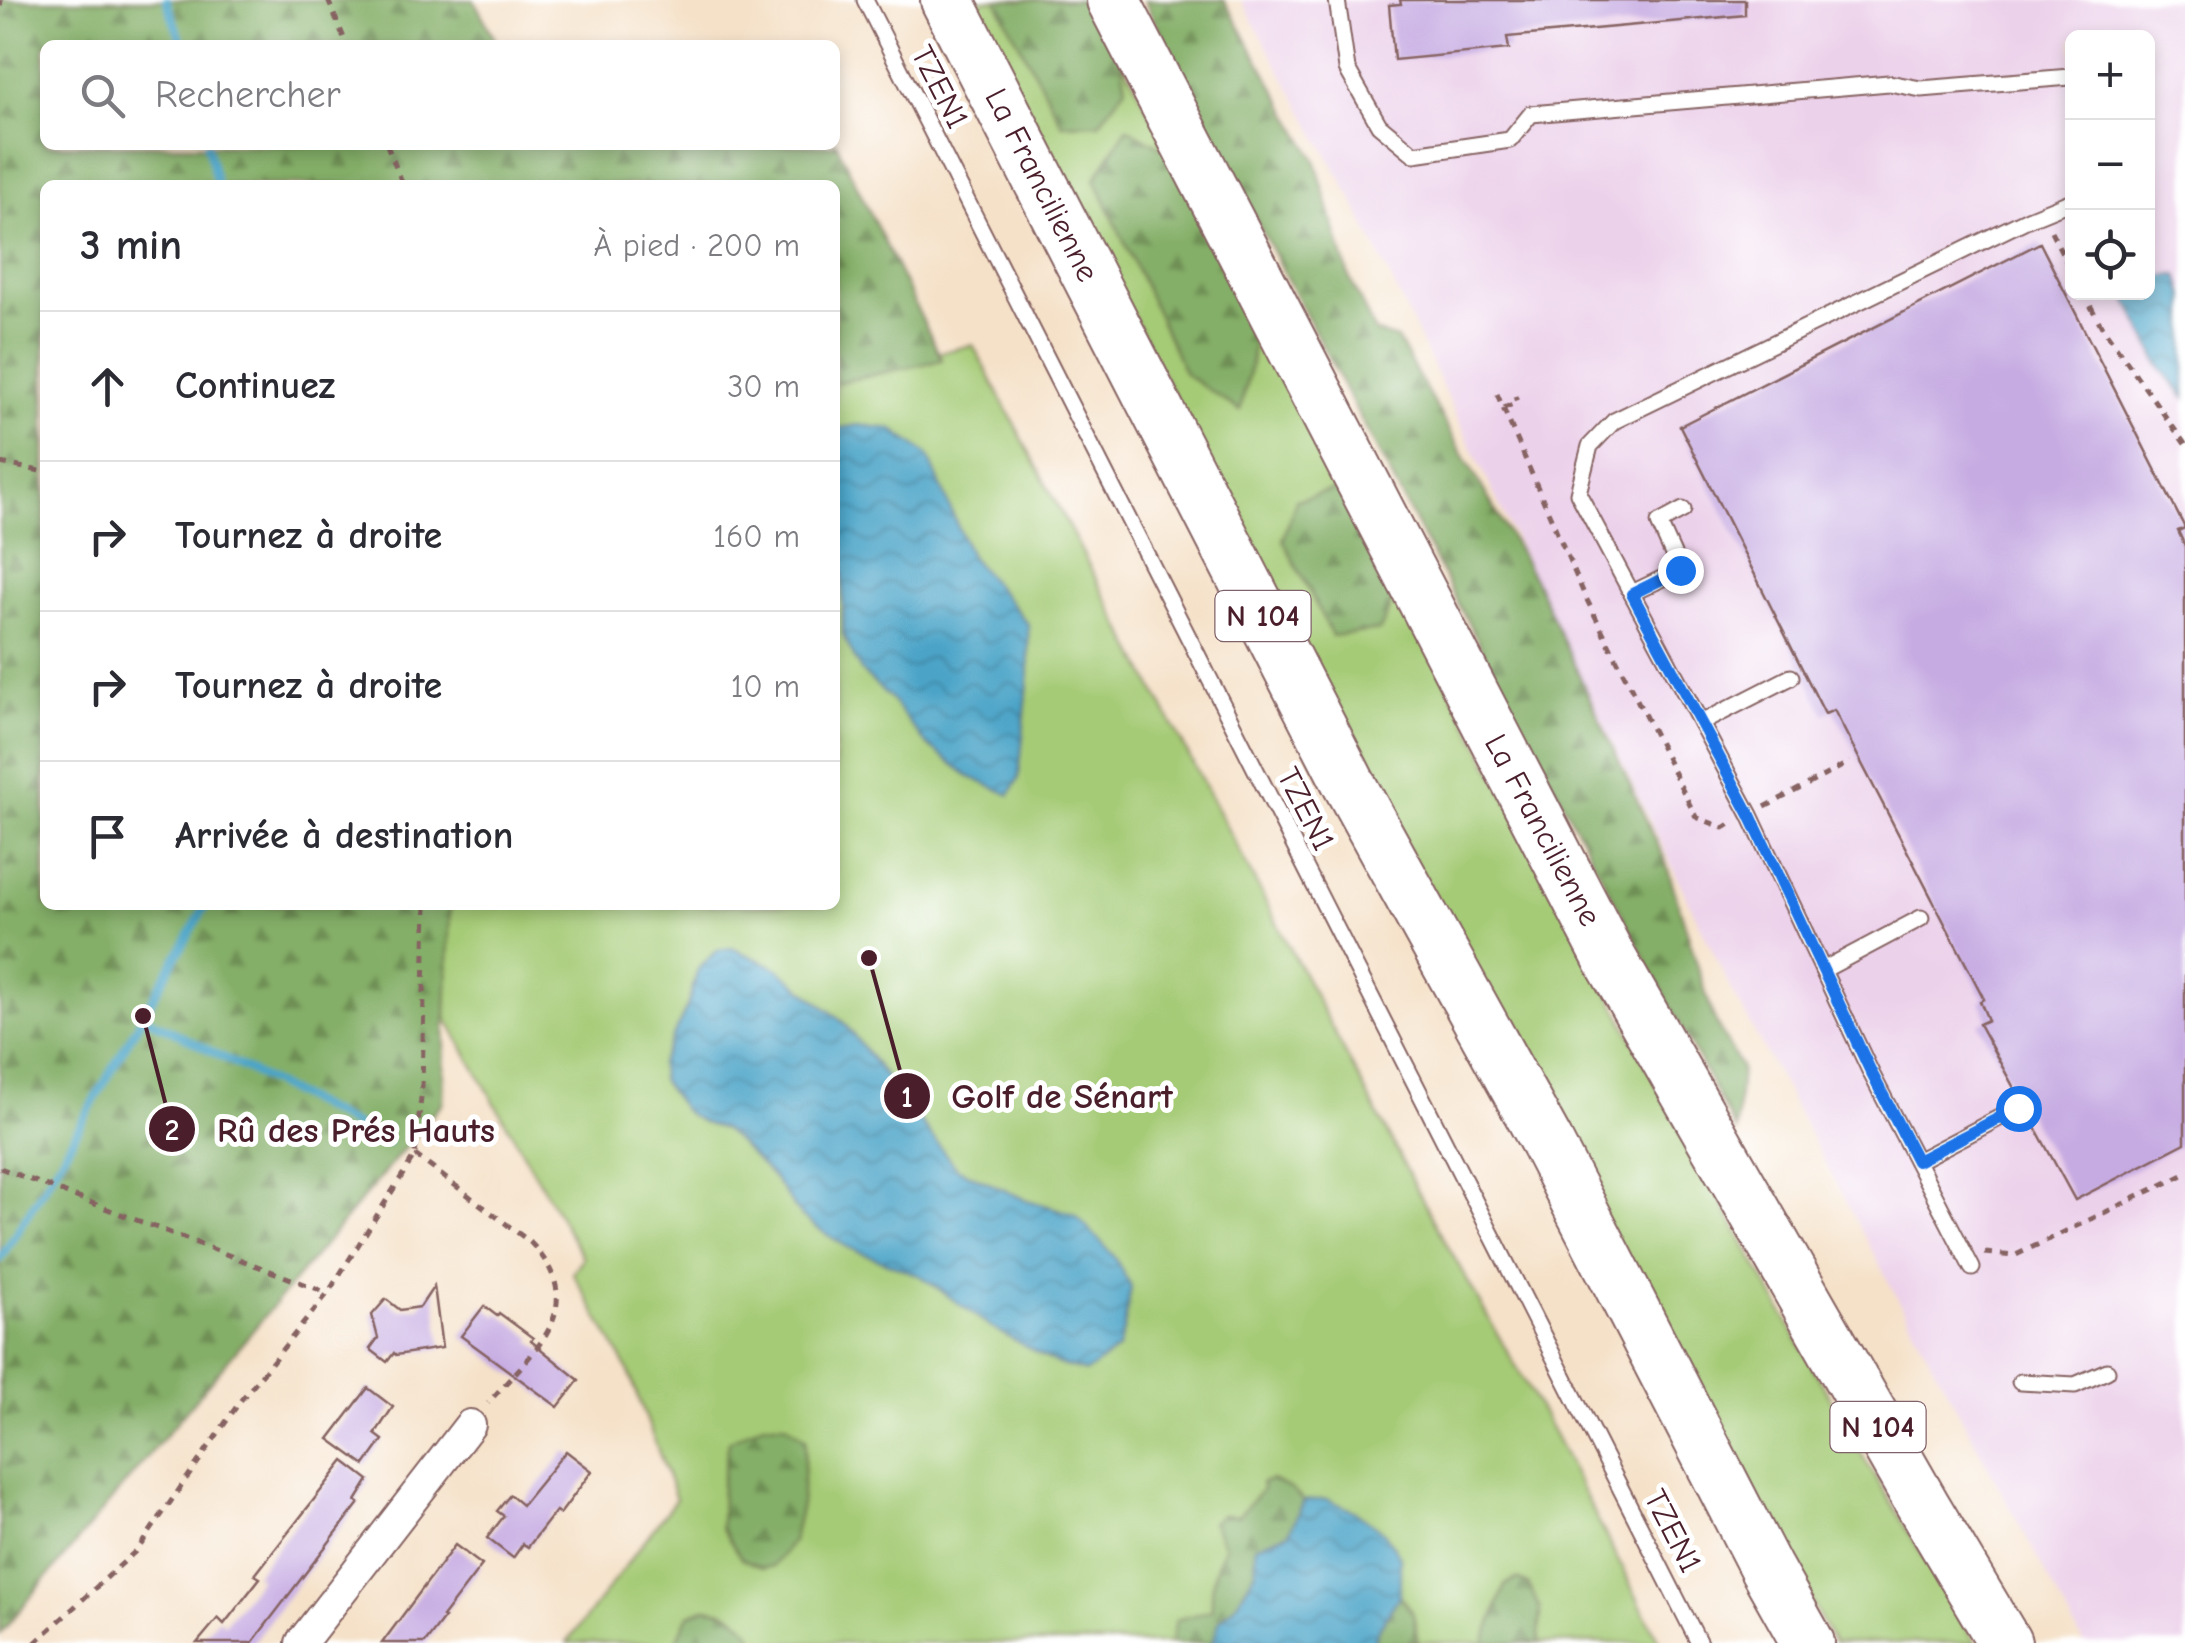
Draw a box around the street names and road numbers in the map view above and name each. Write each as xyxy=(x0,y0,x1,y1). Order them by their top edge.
street label: TZEN1 xyxy=(903,39,977,135)
street label: La Francilienne xyxy=(977,82,1107,288)
road number: N 104 xyxy=(1216,591,1310,641)
street label: La Francilienne xyxy=(1477,728,1609,932)
street label: TZEN1 xyxy=(1269,761,1343,857)
road number: N 104 xyxy=(1830,1402,1926,1452)
street label: TZEN1 xyxy=(1636,1483,1710,1579)

